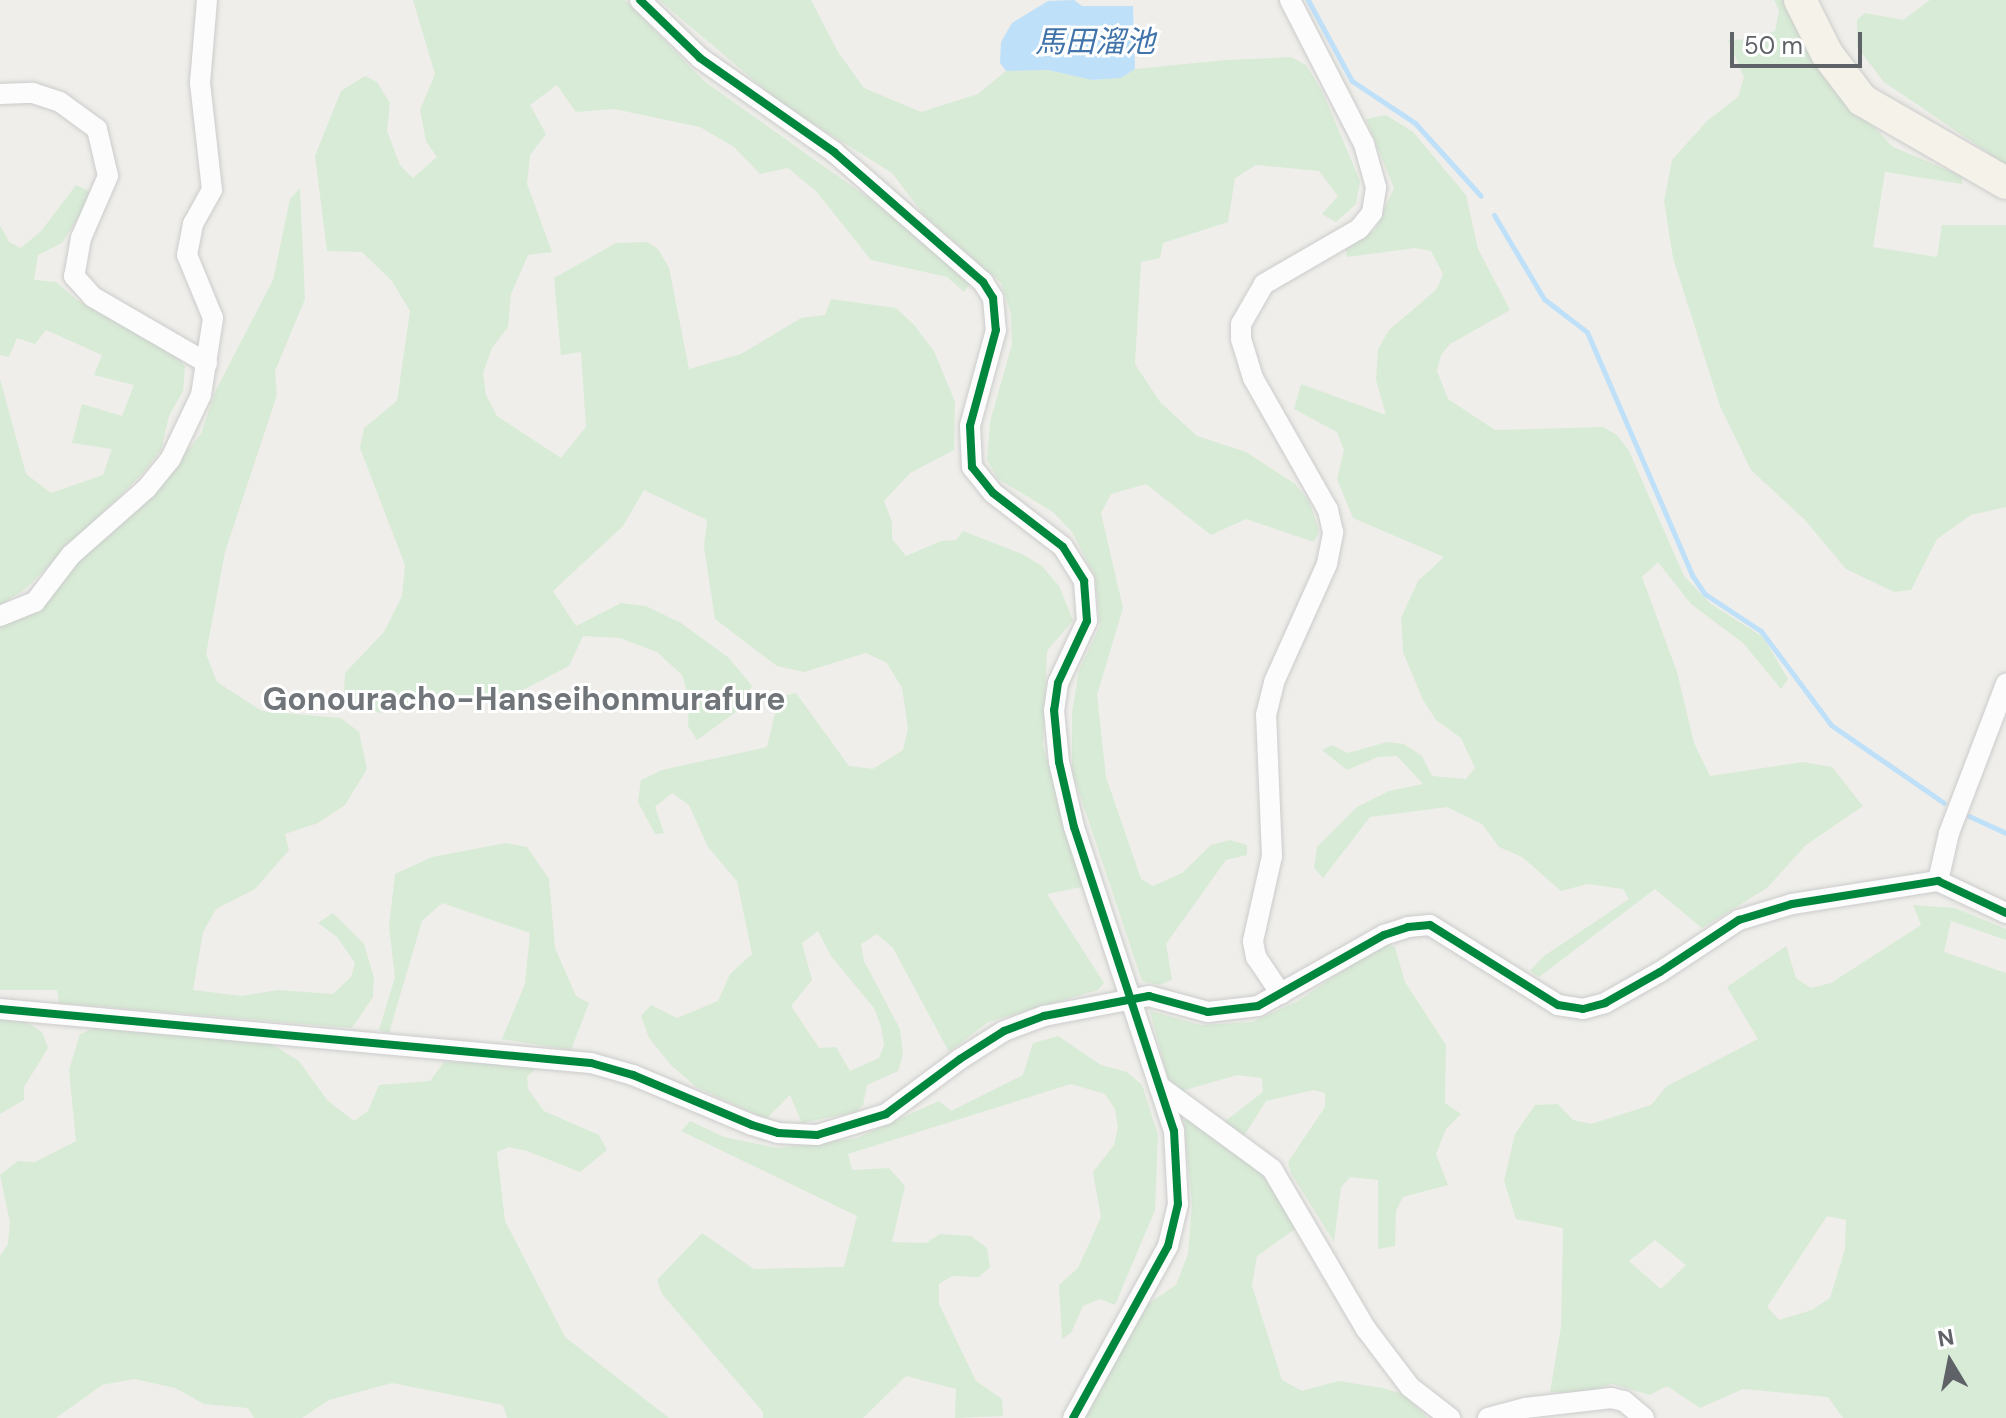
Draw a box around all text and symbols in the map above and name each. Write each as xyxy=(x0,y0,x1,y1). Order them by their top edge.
scale bar xyxy=(1734,16,1866,66)
water label: 馬田溜池 xyxy=(1035,24,1155,60)
text: 50 m xyxy=(1744,30,1803,61)
district label: Gonouracho-Hanseihonmurafure xyxy=(262,680,786,718)
north arrow xyxy=(1910,1322,1990,1402)
text: N xyxy=(1935,1322,1956,1354)

